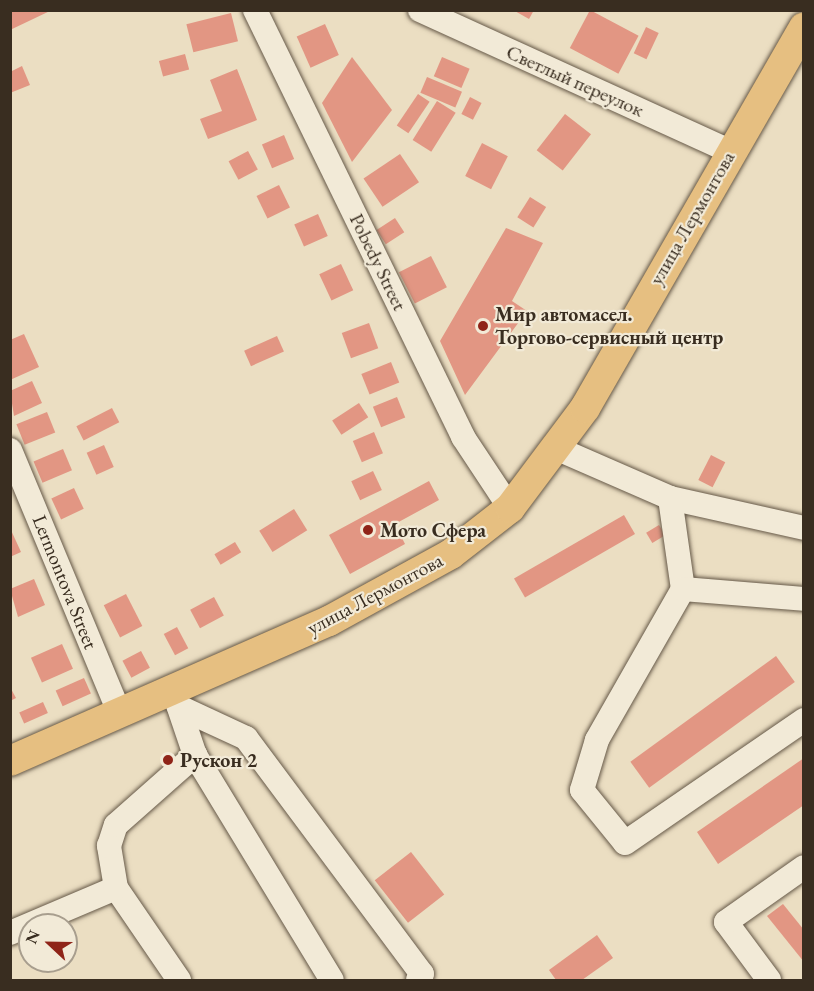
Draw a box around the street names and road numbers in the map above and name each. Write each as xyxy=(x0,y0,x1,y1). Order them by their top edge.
street label: Светлый переулок xyxy=(503,40,647,122)
street label: улица Лермонтова xyxy=(644,147,740,289)
street label: Pobedy Street xyxy=(344,210,412,314)
street label: Lermontova Street xyxy=(27,511,103,653)
street label: улица Лермонтова xyxy=(303,548,447,640)

